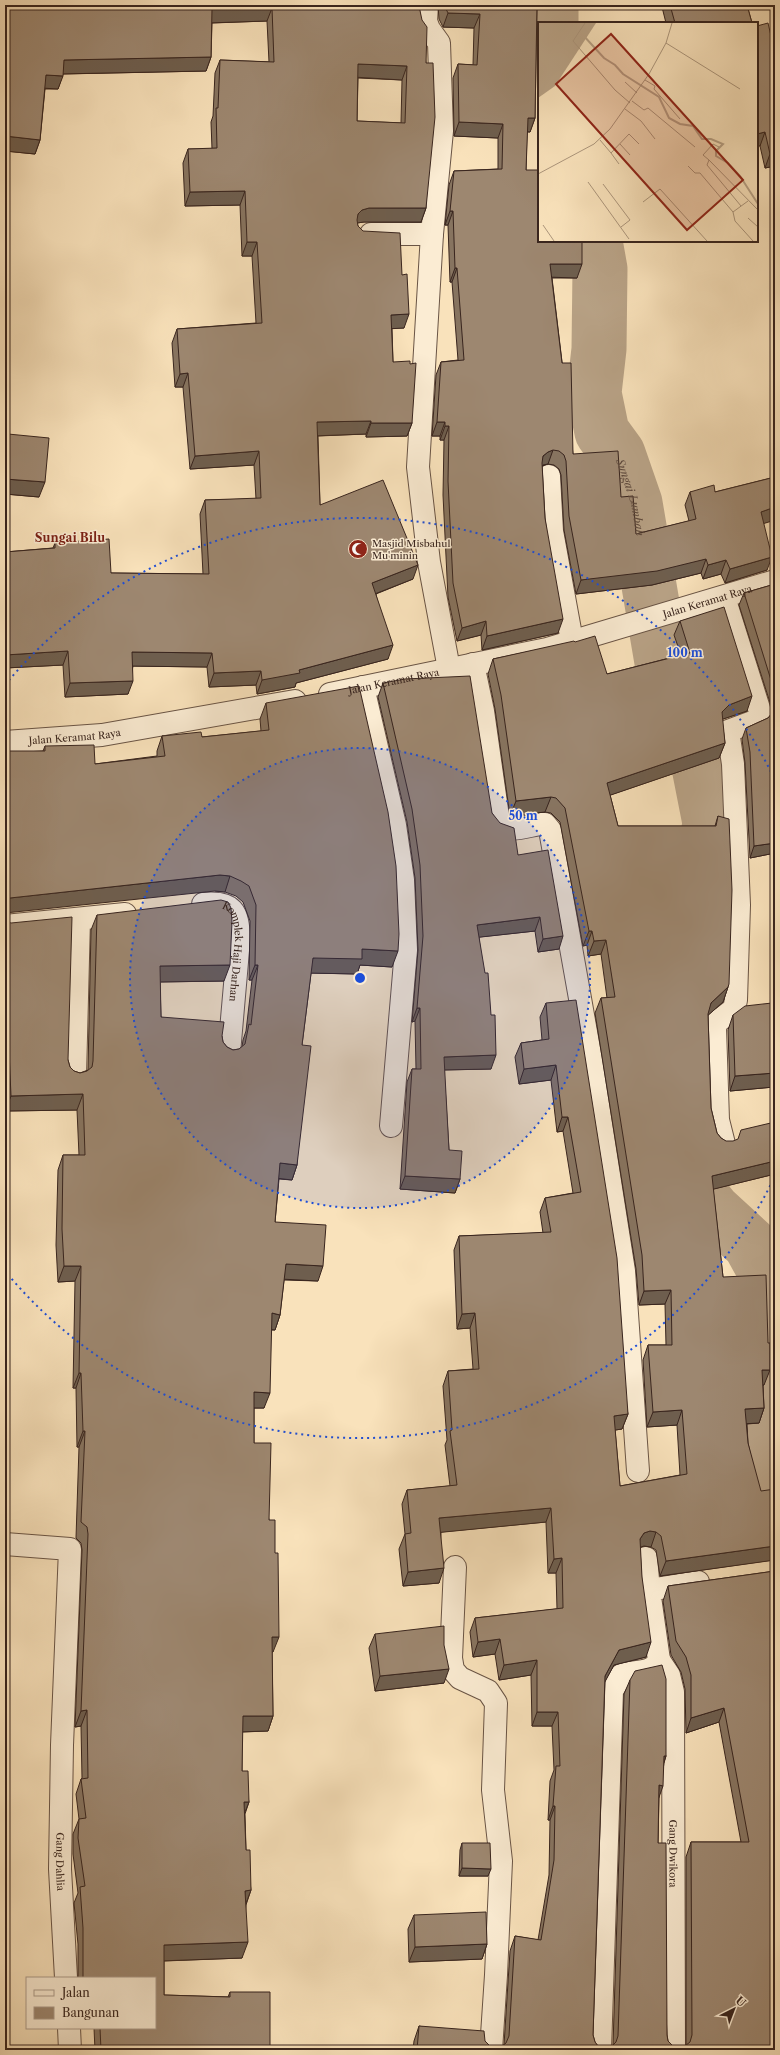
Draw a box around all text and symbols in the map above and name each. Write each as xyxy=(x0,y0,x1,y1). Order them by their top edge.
inset map xyxy=(538,22,758,242)
water label: Sungai Lumbah xyxy=(613,456,647,537)
district label: Sungai Bilu xyxy=(35,530,105,545)
place label: Masjid Misbahul Mu'minin xyxy=(372,537,451,562)
mosque icon: Masjid Misbahul Mu'minin xyxy=(347,538,369,560)
street label: Jalan Keramat Raya xyxy=(660,582,754,622)
text: 100 m xyxy=(667,645,703,660)
street label: Jalan Keramat Raya xyxy=(345,665,441,697)
street label: Jalan Keramat Raya xyxy=(26,726,123,747)
text: 50 m xyxy=(508,808,538,823)
street label: Komplek Haji Darhan xyxy=(220,899,245,1003)
centre of rings xyxy=(353,971,367,985)
street label: Gang Dwikora xyxy=(666,1820,680,1888)
street label: Gang Dahlia xyxy=(53,1832,67,1892)
legend xyxy=(26,1977,156,2029)
text: Jalan xyxy=(60,1985,90,2000)
north arrow xyxy=(714,1989,754,2029)
text: U xyxy=(733,1993,749,2010)
text: Bangunan xyxy=(62,2005,120,2020)

